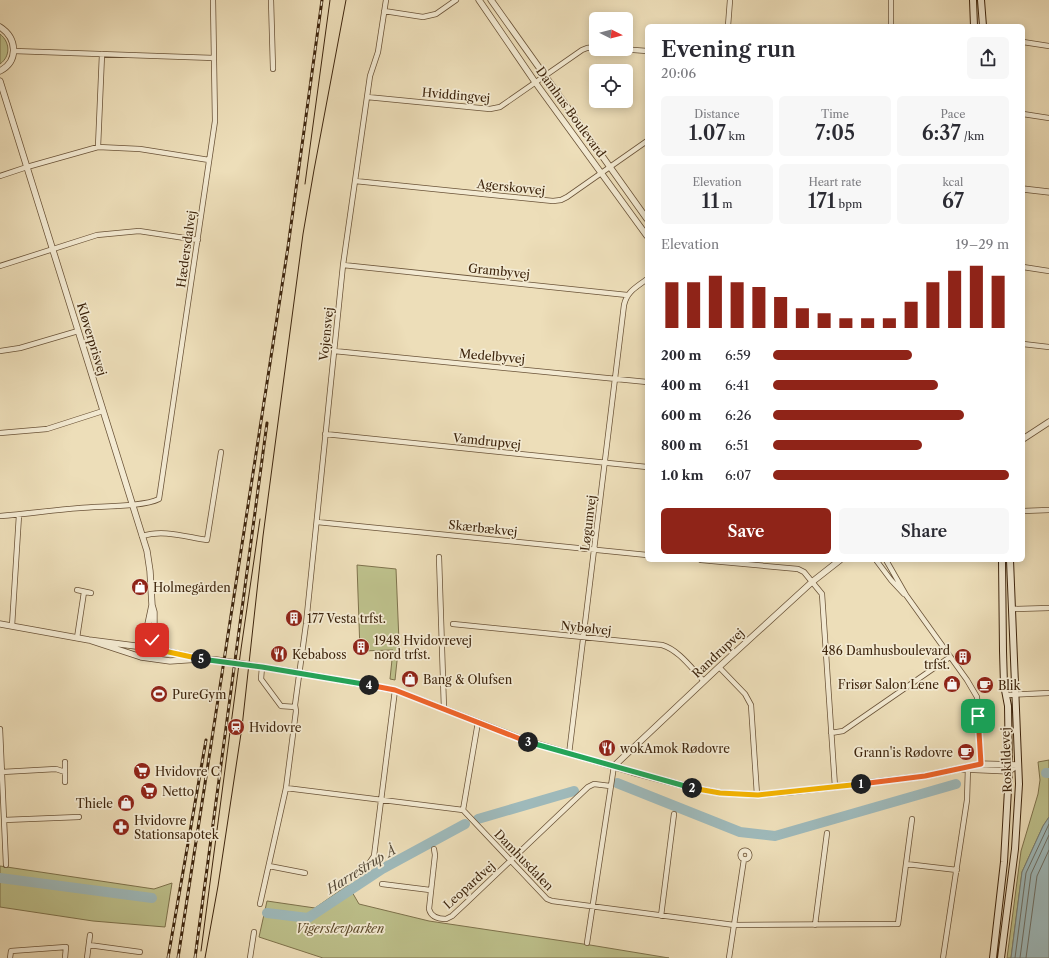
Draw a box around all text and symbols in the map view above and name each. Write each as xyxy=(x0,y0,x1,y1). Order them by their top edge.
north arrow xyxy=(589,12,633,56)
map controls xyxy=(589,12,633,108)
text: Evening run xyxy=(661,36,796,63)
button: share xyxy=(967,37,1009,79)
street label: Damhus Boulevard xyxy=(533,64,609,161)
button: locate xyxy=(589,64,633,108)
text: 20:06 xyxy=(661,65,696,81)
street label: Hviddingvej xyxy=(421,85,491,105)
text: Distance xyxy=(694,107,740,121)
text: Time xyxy=(821,107,849,121)
text: Pace xyxy=(941,107,965,121)
text: 1.07 xyxy=(689,121,726,145)
text: 7:05 xyxy=(815,121,855,145)
text: 6:37 xyxy=(922,121,961,145)
text: km xyxy=(726,129,745,143)
text: /km xyxy=(961,129,984,143)
text: Elevation xyxy=(692,175,742,189)
text: Heart rate xyxy=(808,175,862,189)
text: kcal xyxy=(943,175,963,189)
street label: Agerskovvej xyxy=(475,176,546,198)
text: 11 xyxy=(702,189,719,213)
text: 171 xyxy=(808,189,836,213)
text: 67 xyxy=(942,189,964,213)
text: m xyxy=(719,197,732,211)
text: bpm xyxy=(836,197,862,211)
street label: Hædersdalvej xyxy=(173,209,199,289)
text: Elevation xyxy=(661,236,719,252)
text: 19–29 m xyxy=(956,236,1009,252)
street label: Grambyvej xyxy=(467,260,531,282)
street label: Kløverprisvej xyxy=(74,301,110,377)
street label: Vojensvej xyxy=(316,306,336,363)
street label: Medelbyvej xyxy=(458,346,526,366)
text: 200 m xyxy=(661,347,701,363)
text: 6:59 xyxy=(725,347,751,363)
text: 400 m xyxy=(661,377,701,393)
text: 6:41 xyxy=(725,377,749,393)
text: 600 m xyxy=(661,407,702,423)
text: 6:26 xyxy=(725,407,751,423)
street label: Vamdrupvej xyxy=(451,430,522,452)
text: 800 m xyxy=(661,437,702,453)
text: 6:51 xyxy=(725,437,749,453)
text: 1.0 km xyxy=(661,467,703,483)
text: 6:07 xyxy=(725,467,751,483)
street label: Løgumvej xyxy=(577,494,599,552)
button: Save xyxy=(661,508,831,554)
button: Share xyxy=(839,508,1009,554)
street label: Skærbækvej xyxy=(448,517,518,539)
shop icon: Holmegården xyxy=(130,577,150,597)
place label: Holmegården xyxy=(153,580,231,595)
building icon: 177 Vesta trfst. xyxy=(284,608,304,628)
place label: 177 Vesta trfst. xyxy=(307,611,386,626)
street label: Nybølvej xyxy=(560,618,612,638)
pin xyxy=(135,623,169,657)
street label: Randrupvej xyxy=(689,625,747,681)
icon: check xyxy=(141,629,163,651)
place label: 1948 Hvidovrevej nord trfst. xyxy=(374,633,472,662)
building icon: 1948 Hvidovrevej nord trfst. xyxy=(351,637,371,657)
place label: 486 Damhusboulevard trfst. xyxy=(822,643,951,672)
restaurant icon: Kebaboss xyxy=(269,644,289,664)
place label: Kebaboss xyxy=(292,647,346,662)
building icon: 486 Damhusboulevard trfst. xyxy=(953,647,973,667)
pin: 5 xyxy=(191,649,211,669)
text: 5 xyxy=(198,652,204,666)
shop icon: Bang & Olufsen xyxy=(400,669,420,689)
place label: Bang & Olufsen xyxy=(423,672,513,687)
shop icon: Frisør Salon Lene xyxy=(942,674,962,694)
pin: 4 xyxy=(359,675,379,695)
cafe icon: Blik xyxy=(975,675,995,695)
place label: Frisør Salon Lene xyxy=(838,677,939,692)
text: 4 xyxy=(366,678,372,692)
place label: Blik xyxy=(998,678,1022,693)
sports icon: PureGym xyxy=(149,684,169,704)
place label: PureGym xyxy=(172,687,226,702)
pin xyxy=(961,699,995,733)
icon: arrive xyxy=(967,705,989,727)
station icon: Hvidovre xyxy=(226,717,246,737)
place label: Hvidovre xyxy=(249,720,302,735)
street label: Roskildevej xyxy=(997,727,1015,793)
pin: 3 xyxy=(518,732,538,752)
text: 3 xyxy=(525,735,531,749)
restaurant icon: wokAmok Rødovre xyxy=(597,738,617,758)
place label: wokAmok Rødovre xyxy=(619,741,730,756)
cafe icon: Grann'is Rødovre xyxy=(956,742,976,762)
place label: Grann'is Rødovre xyxy=(854,745,953,760)
supermarket icon: Hvidovre C xyxy=(132,761,152,781)
place label: Hvidovre C xyxy=(155,764,220,779)
pin: 1 xyxy=(851,774,871,794)
text: 1 xyxy=(859,777,863,791)
pin: 2 xyxy=(682,778,702,798)
supermarket icon: Netto xyxy=(139,781,159,801)
text: 2 xyxy=(689,781,695,795)
place label: Netto xyxy=(162,784,194,799)
shop icon: Thiele xyxy=(116,793,136,813)
place label: Thiele xyxy=(76,796,113,811)
place label: Hvidovre Stationsapotek xyxy=(134,813,220,842)
pharmacy icon: Hvidovre Stationsapotek xyxy=(111,817,131,837)
street label: Damhusdalen xyxy=(491,826,557,894)
water label: Harrestrup Å xyxy=(322,841,399,897)
street label: Leopardvej xyxy=(440,858,498,912)
park label: Vigerslevparken xyxy=(296,921,384,936)

